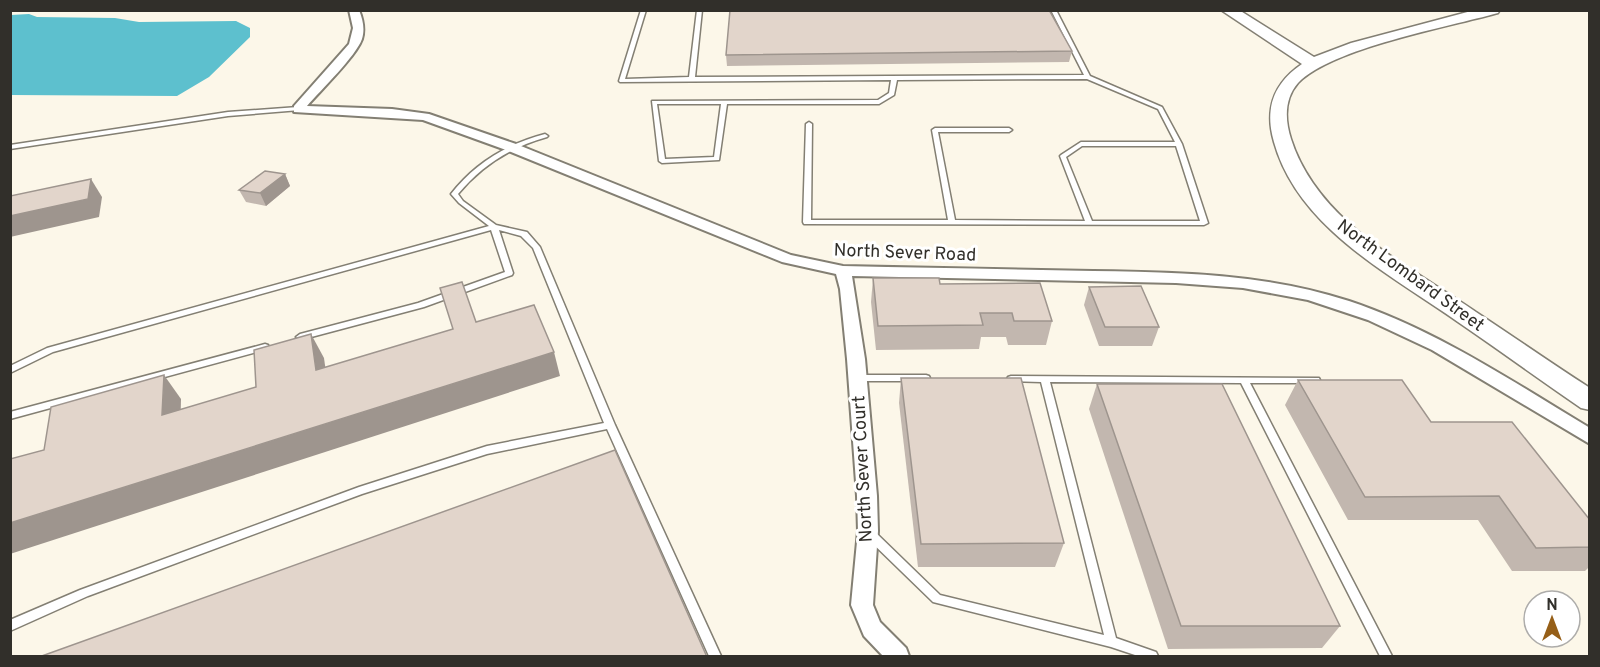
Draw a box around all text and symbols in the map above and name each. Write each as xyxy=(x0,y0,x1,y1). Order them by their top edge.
street label: North Lombard Street xyxy=(1332,215,1488,337)
street label: North Sever Road xyxy=(833,240,977,267)
street label: North Sever Court xyxy=(848,395,879,543)
north arrow xyxy=(1522,589,1582,649)
text: N xyxy=(1546,596,1558,616)

